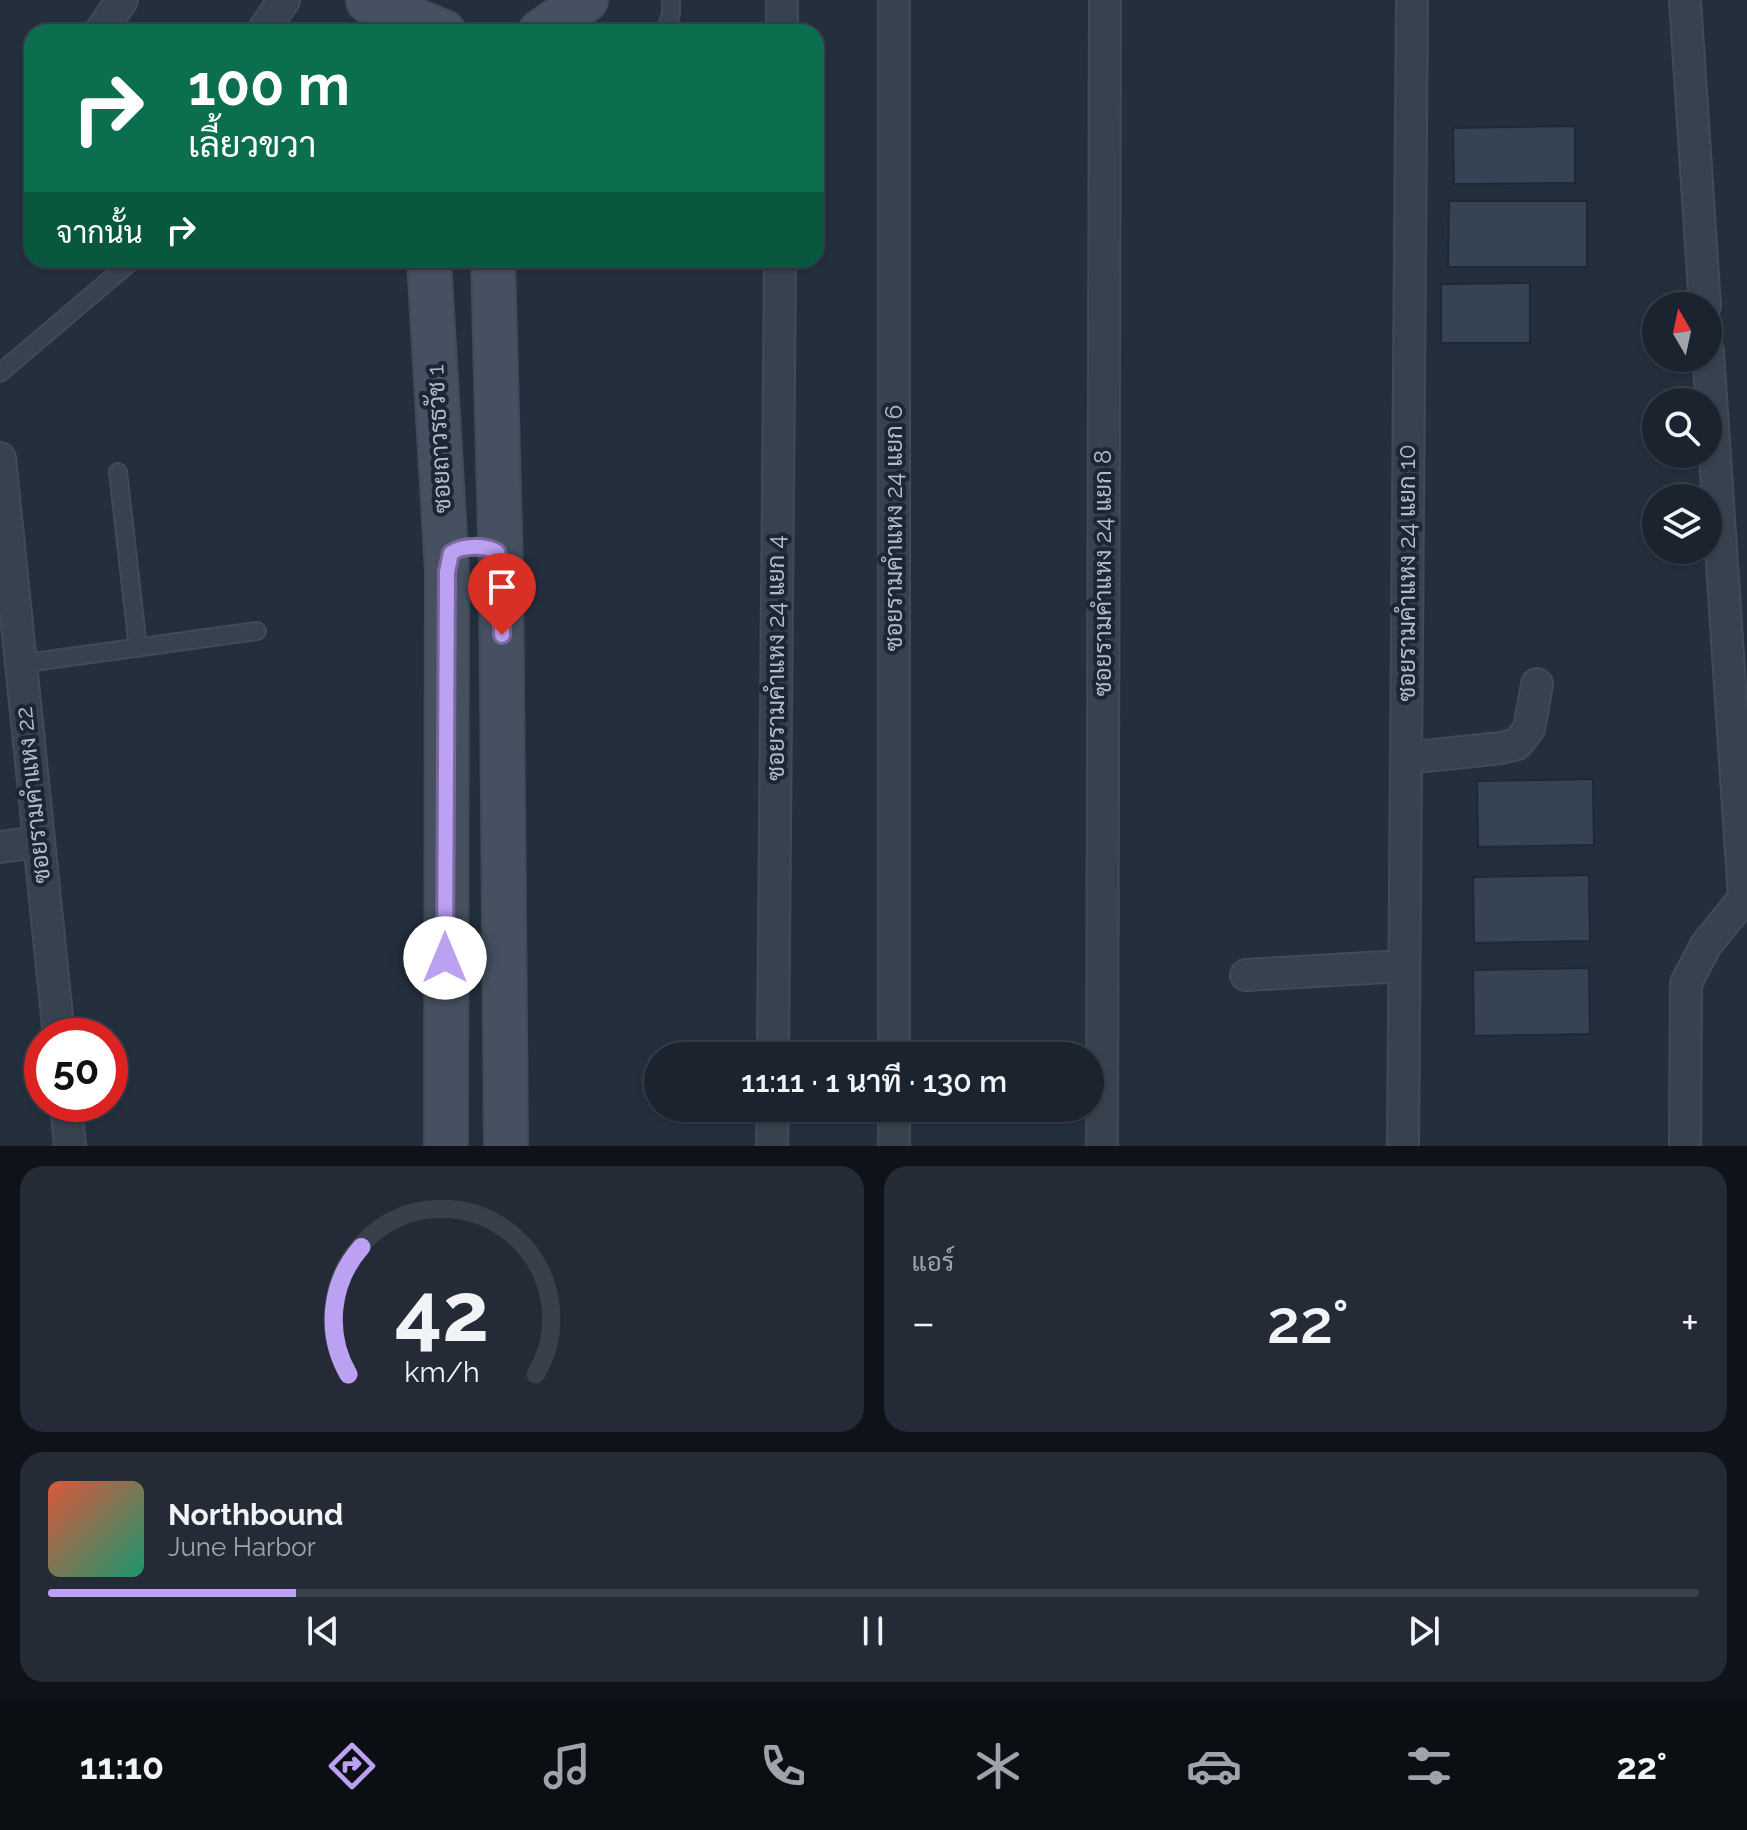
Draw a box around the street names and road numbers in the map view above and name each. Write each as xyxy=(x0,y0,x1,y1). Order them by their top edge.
street label: ซอยถาวรธวัช 1 xyxy=(420,364,457,514)
street label: ซอยรามคำแหง 24 แยก 6 xyxy=(879,405,908,651)
street label: ซอยรามคำแหง 24 แยก 10 xyxy=(1392,444,1421,702)
street label: ซอยรามคำแหง 24 แยก 8 xyxy=(1088,450,1117,696)
street label: ซอยรามคำแหง 24 แยก 4 xyxy=(761,535,790,781)
street label: ซอยรามคำแหง 22 xyxy=(9,705,56,885)

